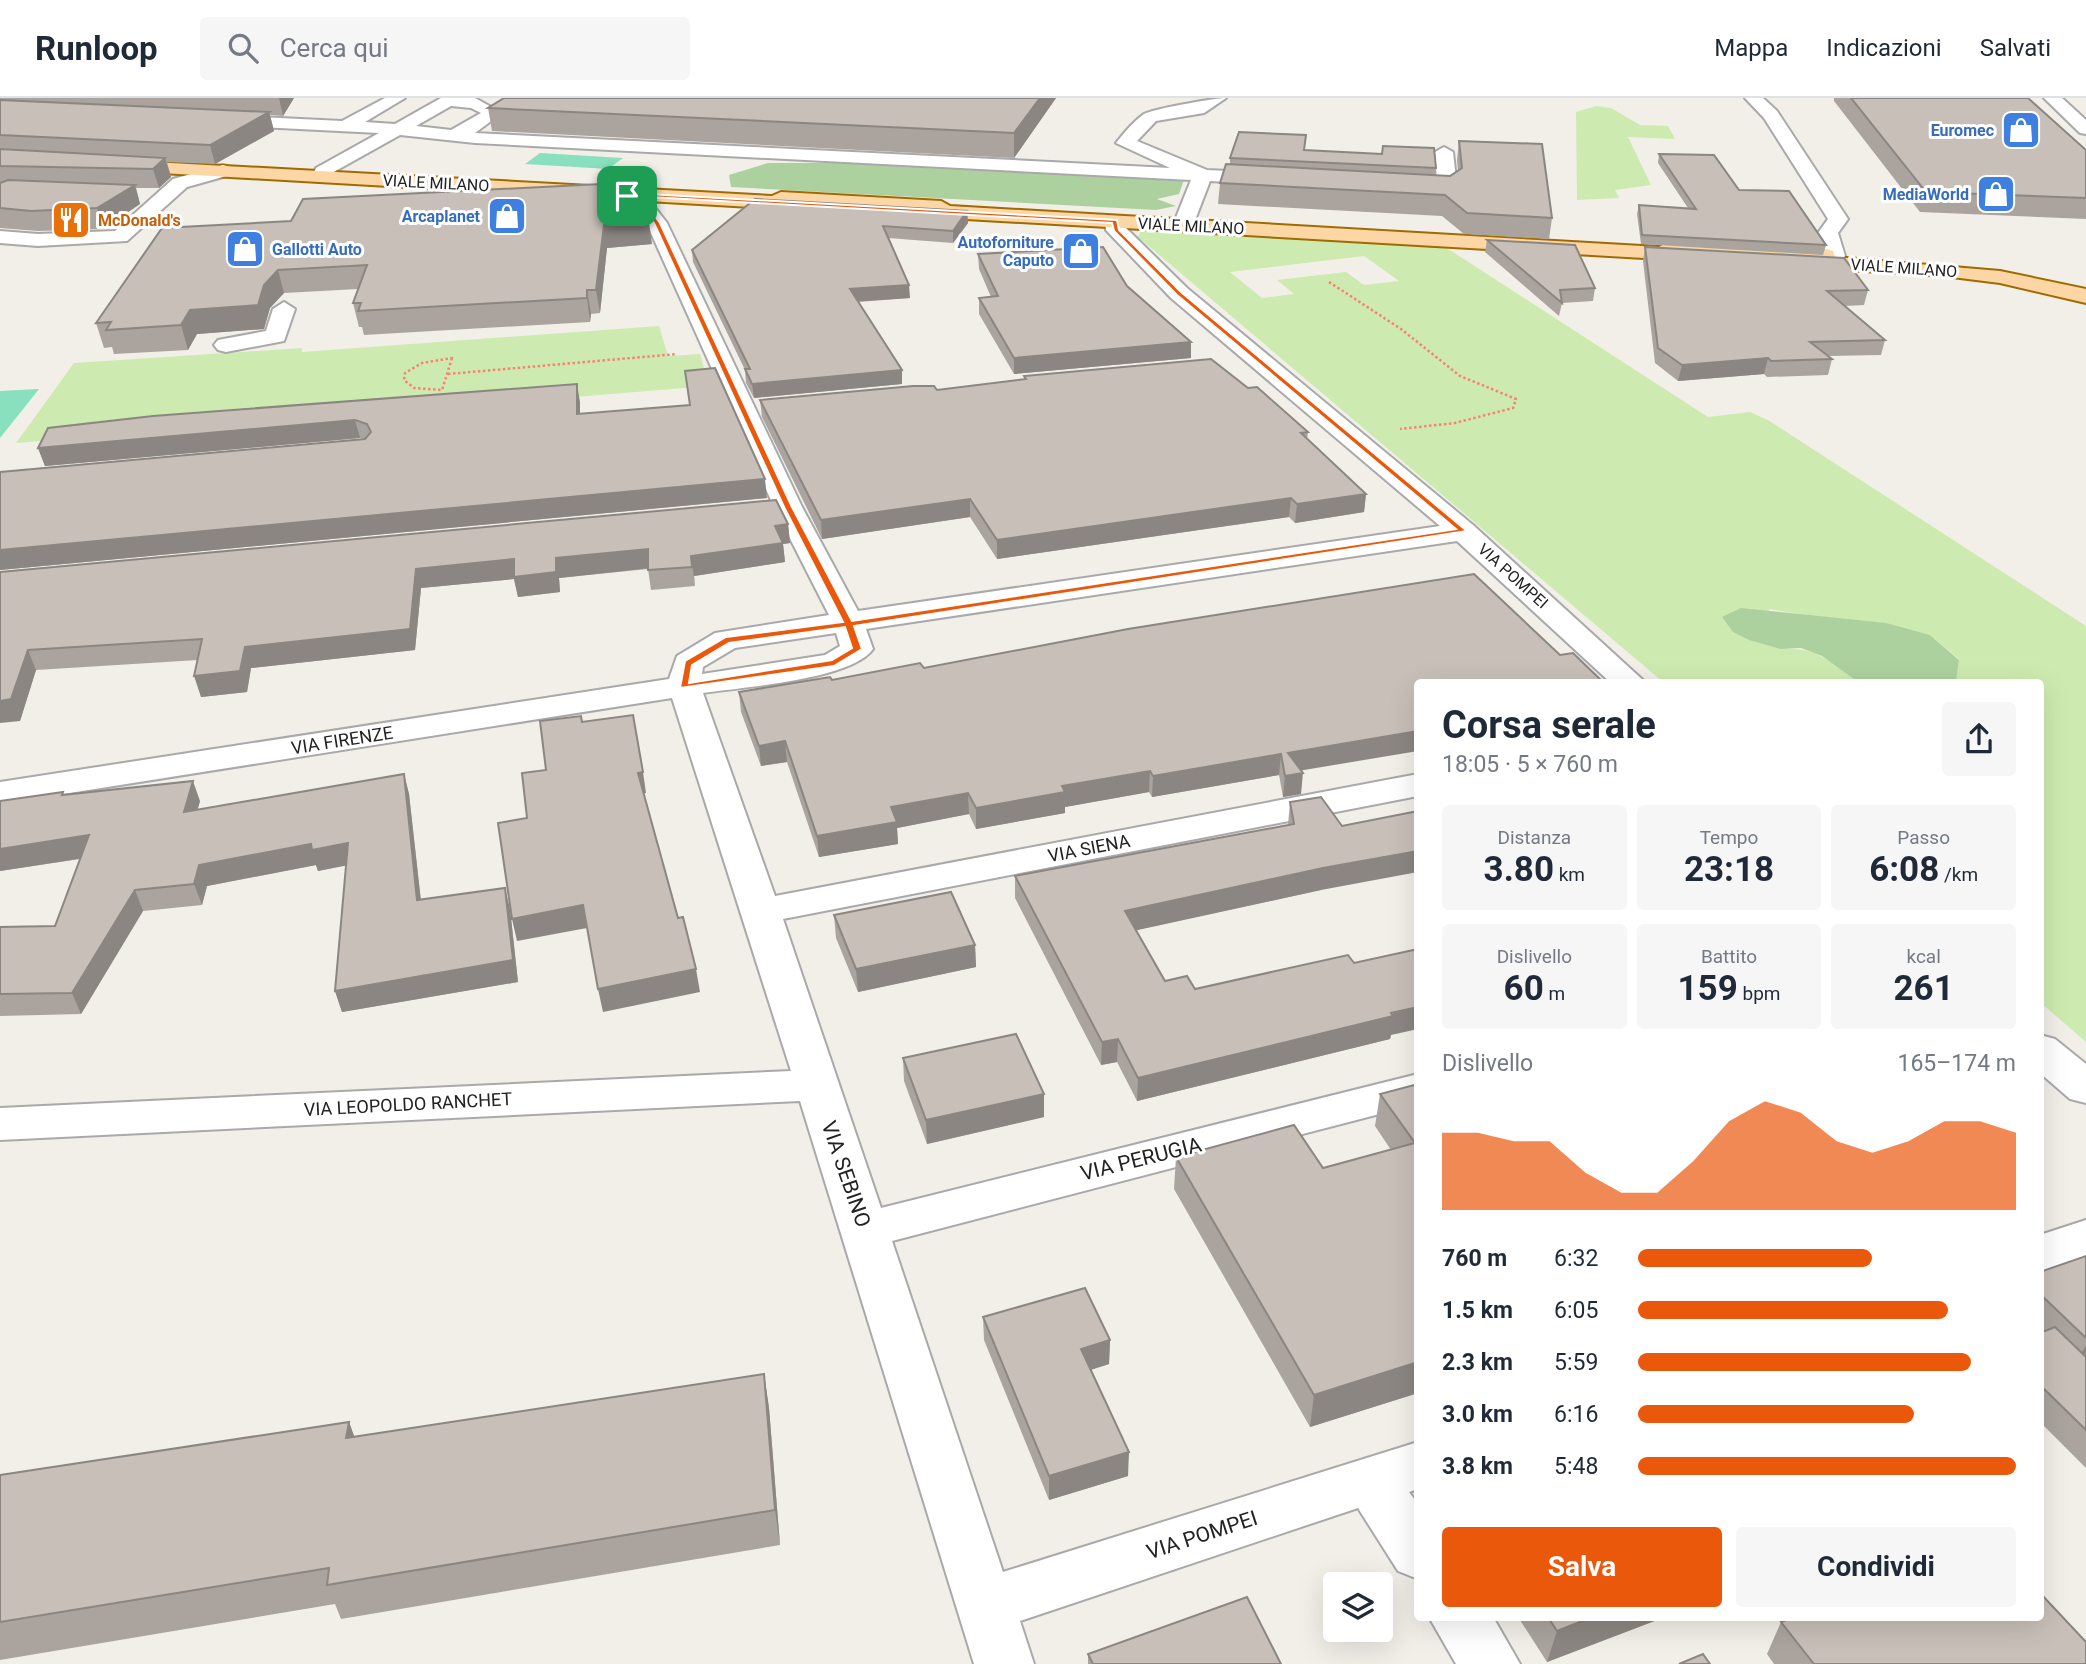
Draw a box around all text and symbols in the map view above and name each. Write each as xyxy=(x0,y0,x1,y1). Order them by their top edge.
search box xyxy=(200,17,690,80)
text: Runloop xyxy=(35,29,158,68)
icon: search xyxy=(224,29,262,67)
text: Cerca qui xyxy=(280,33,389,63)
text: Mappa xyxy=(1714,34,1788,62)
text: Indicazioni xyxy=(1826,34,1942,62)
text: Salvati xyxy=(1980,34,2051,62)
shop icon: Euromec xyxy=(2000,109,2042,151)
place label: Euromec xyxy=(1931,121,1994,140)
pin xyxy=(597,166,657,226)
street label: VIALE MILANO xyxy=(382,171,490,195)
shop icon: MediaWorld xyxy=(1975,173,2017,215)
icon: arrive xyxy=(608,177,646,215)
place label: MediaWorld xyxy=(1883,185,1969,204)
shop icon: Arcaplanet xyxy=(486,195,528,237)
restaurant icon: McDonald's xyxy=(50,199,92,241)
place label: Arcaplanet xyxy=(402,207,481,226)
place label: McDonald's xyxy=(98,211,181,230)
street label: VIALE MILANO xyxy=(1137,214,1245,238)
shop icon: Gallotti Auto xyxy=(224,228,266,270)
shop icon: Autoforniture Caputo xyxy=(1060,230,1102,272)
place label: Autoforniture Caputo xyxy=(958,233,1054,270)
place label: Gallotti Auto xyxy=(272,240,362,259)
street label: VIALE MILANO xyxy=(1850,255,1958,281)
street label: VIA POMPEI xyxy=(1474,540,1552,612)
button: share xyxy=(1942,702,2016,776)
text: Corsa serale xyxy=(1442,703,1656,747)
street label: VIA FIRENZE xyxy=(290,722,394,758)
text: 18:05 · 5 × 760 m xyxy=(1442,751,1618,778)
text: Distanza xyxy=(1497,826,1571,849)
text: Tempo xyxy=(1700,826,1758,849)
text: Passo xyxy=(1897,826,1950,849)
street label: VIA SIENA xyxy=(1046,830,1132,866)
text: 3.80 xyxy=(1484,849,1554,890)
text: 23:18 xyxy=(1684,849,1774,890)
text: 6:08 xyxy=(1869,849,1939,890)
text: km xyxy=(1554,863,1585,886)
text: /km xyxy=(1939,863,1978,886)
text: Dislivello xyxy=(1497,945,1572,968)
text: Battito xyxy=(1701,945,1757,968)
text: kcal xyxy=(1906,945,1941,968)
text: 60 xyxy=(1504,968,1544,1009)
text: 159 xyxy=(1678,968,1738,1009)
text: 261 xyxy=(1894,968,1954,1009)
text: m xyxy=(1544,982,1565,1005)
text: bpm xyxy=(1738,982,1780,1005)
text: Dislivello xyxy=(1442,1050,1533,1077)
text: 165–174 m xyxy=(1897,1050,2016,1077)
street label: VIA LEOPOLDO RANCHET xyxy=(303,1088,513,1120)
street label: VIA SEBINO xyxy=(817,1118,875,1230)
street label: VIA PERUGIA xyxy=(1078,1132,1204,1186)
text: 760 m xyxy=(1442,1245,1507,1272)
text: 6:32 xyxy=(1554,1245,1598,1272)
text: 1.5 km xyxy=(1442,1297,1513,1324)
text: 6:05 xyxy=(1554,1297,1598,1324)
text: 2.3 km xyxy=(1442,1349,1513,1376)
text: 5:59 xyxy=(1554,1349,1598,1376)
text: 3.0 km xyxy=(1442,1401,1513,1428)
text: 6:16 xyxy=(1554,1401,1598,1428)
text: 3.8 km xyxy=(1442,1453,1513,1480)
text: 5:48 xyxy=(1554,1453,1598,1480)
street label: VIA POMPEI xyxy=(1144,1506,1260,1564)
button: Salva xyxy=(1442,1527,1722,1607)
button: Condividi xyxy=(1736,1527,2016,1607)
map controls xyxy=(1323,1572,1393,1642)
button: layers xyxy=(1323,1572,1393,1642)

